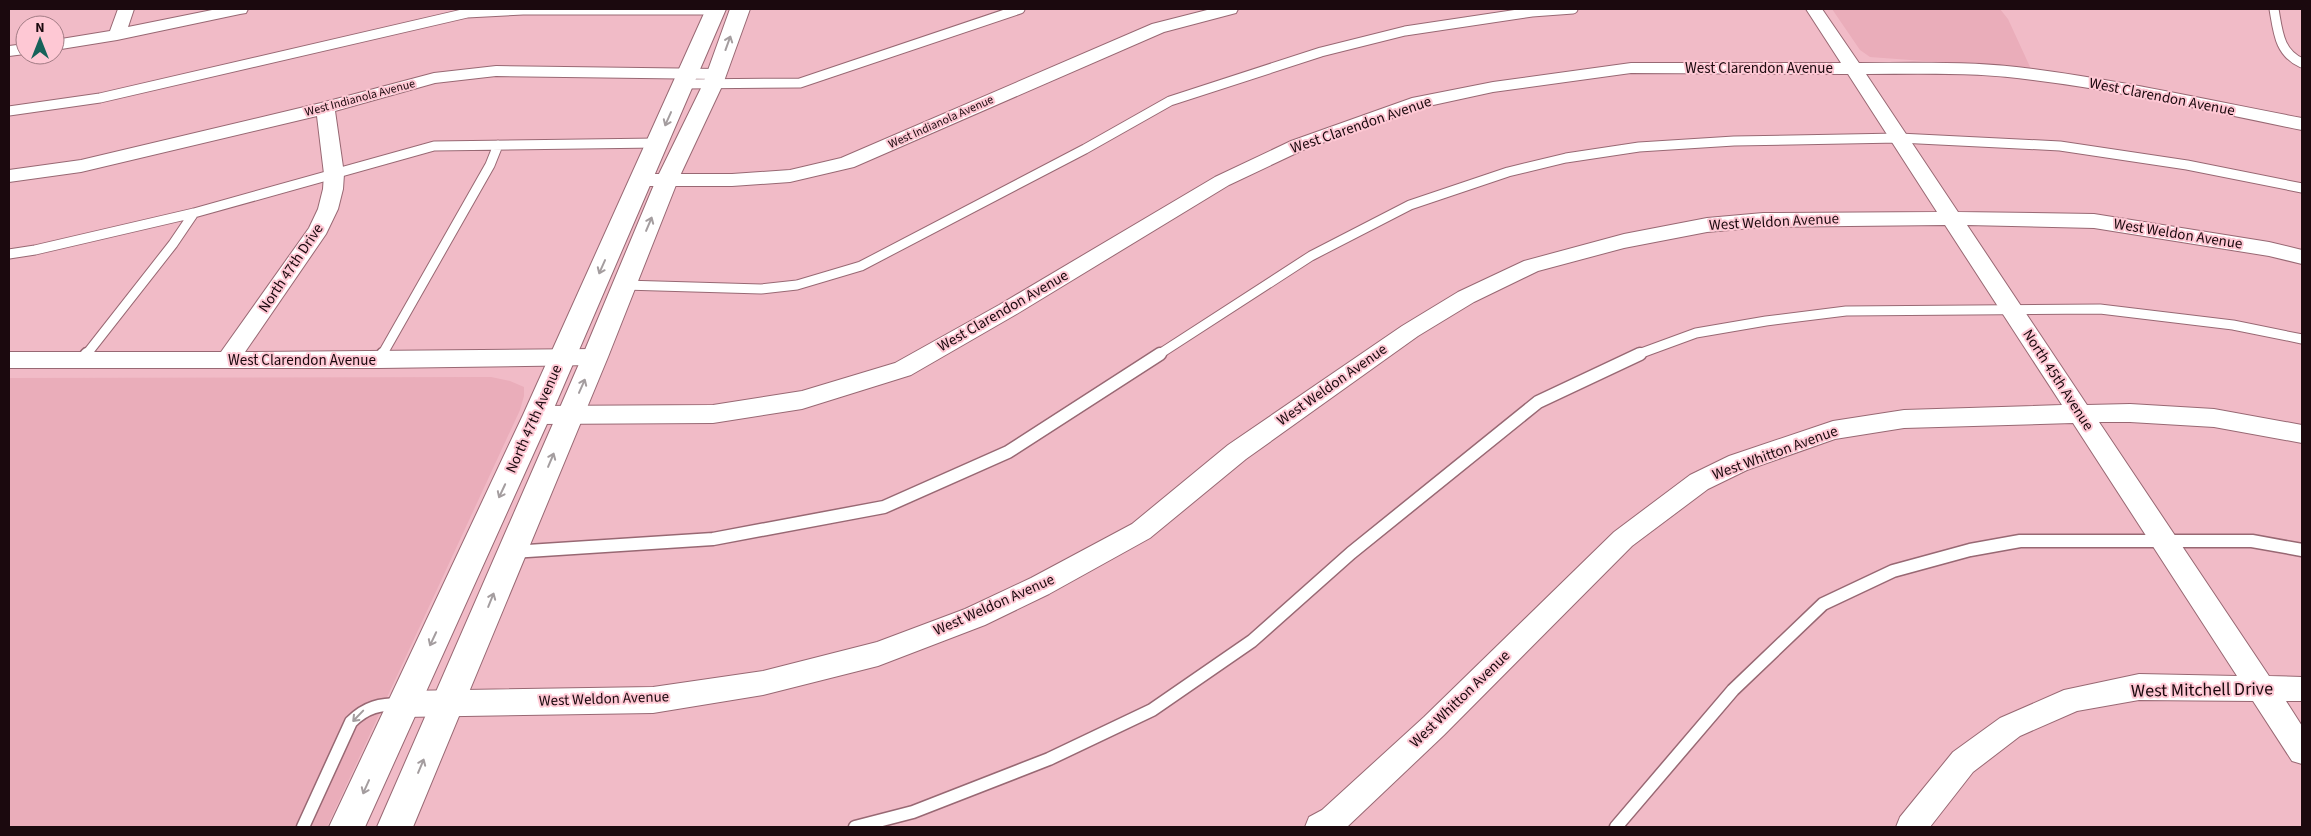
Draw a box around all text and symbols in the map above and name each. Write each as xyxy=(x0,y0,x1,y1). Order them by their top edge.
north arrow xyxy=(15,15,65,65)
text: N xyxy=(35,18,45,38)
one-way arrow xyxy=(724,36,733,51)
street label: West Clarendon Avenue xyxy=(1685,58,1833,79)
street label: West Clarendon Avenue xyxy=(2087,73,2237,121)
street label: West Indianola Avenue xyxy=(303,75,417,121)
street label: West Indianola Avenue xyxy=(886,91,996,153)
street label: West Clarendon Avenue xyxy=(1288,91,1434,159)
one-way arrow xyxy=(662,111,672,126)
street label: West Weldon Avenue xyxy=(1708,208,1840,236)
street label: West Weldon Avenue xyxy=(2112,213,2244,255)
one-way arrow xyxy=(645,217,654,232)
street label: North 47th Drive xyxy=(254,219,328,317)
one-way arrow xyxy=(596,259,606,274)
street label: West Clarendon Avenue xyxy=(934,265,1072,357)
street label: North 45th Avenue xyxy=(2017,325,2099,435)
street label: West Weldon Avenue xyxy=(1273,339,1391,431)
street label: West Clarendon Avenue xyxy=(228,350,376,371)
street label: North 47th Avenue xyxy=(501,361,567,477)
one-way arrow xyxy=(578,379,588,394)
street label: West Whitton Avenue xyxy=(1709,421,1841,485)
one-way arrow xyxy=(546,453,556,468)
one-way arrow xyxy=(496,483,506,498)
street label: West Weldon Avenue xyxy=(930,569,1058,641)
one-way arrow xyxy=(487,593,496,608)
one-way arrow xyxy=(428,631,437,646)
street label: West Whitton Avenue xyxy=(1405,646,1515,752)
street label: West Mitchell Drive xyxy=(2131,676,2273,704)
street label: West Weldon Avenue xyxy=(539,686,669,712)
one-way arrow xyxy=(352,710,364,722)
one-way arrow xyxy=(417,759,427,774)
one-way arrow xyxy=(360,779,370,794)

